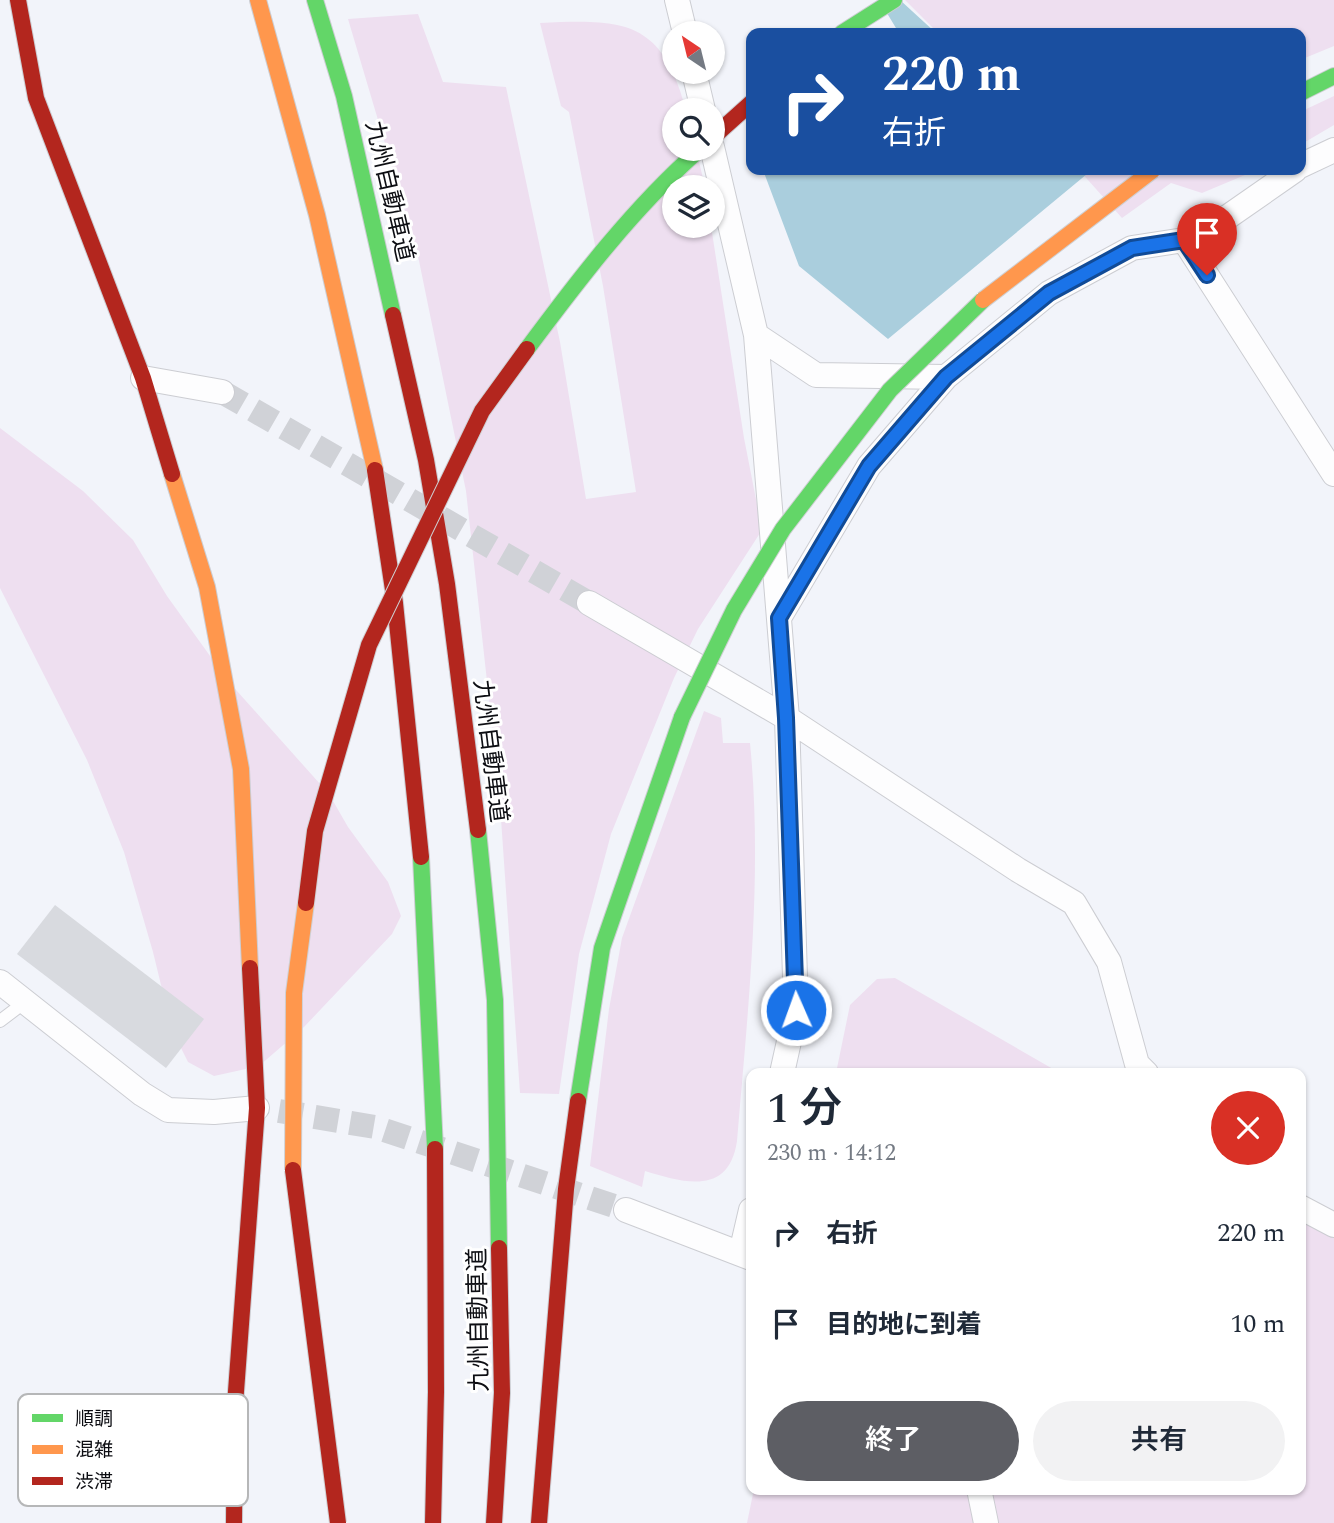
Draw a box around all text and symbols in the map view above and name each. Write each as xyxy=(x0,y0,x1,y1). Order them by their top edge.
north arrow xyxy=(662,21,724,84)
map controls xyxy=(662,21,725,238)
text: 220 m xyxy=(882,38,1021,113)
icon: right xyxy=(767,56,858,147)
button: search xyxy=(662,98,725,161)
text: 右折 xyxy=(882,109,946,158)
street label: 九州自動車道 xyxy=(355,117,423,265)
button: layers xyxy=(662,175,725,238)
pin xyxy=(1177,203,1237,275)
icon: arrive xyxy=(1188,214,1226,252)
street label: 九州自動車道 xyxy=(463,677,517,825)
position arrow xyxy=(759,973,833,1047)
text: 1 分 xyxy=(767,1078,842,1141)
button: close xyxy=(1211,1091,1285,1165)
text: 230 m · 14:12 xyxy=(767,1136,896,1171)
text: 220 m xyxy=(1217,1213,1285,1253)
icon: right xyxy=(767,1214,805,1252)
text: 右折 xyxy=(826,1214,878,1254)
street label: 九州自動車道 xyxy=(460,1248,498,1392)
text: 10 m xyxy=(1230,1304,1285,1344)
icon: arrive xyxy=(767,1305,805,1343)
text: 目的地に到着 xyxy=(826,1305,982,1345)
legend xyxy=(18,1394,248,1506)
button: 終了 xyxy=(767,1401,1019,1481)
button: 共有 xyxy=(1033,1401,1285,1481)
text: 順調 xyxy=(75,1405,113,1434)
text: 混雑 xyxy=(75,1436,113,1465)
text: 渋滞 xyxy=(75,1468,113,1497)

